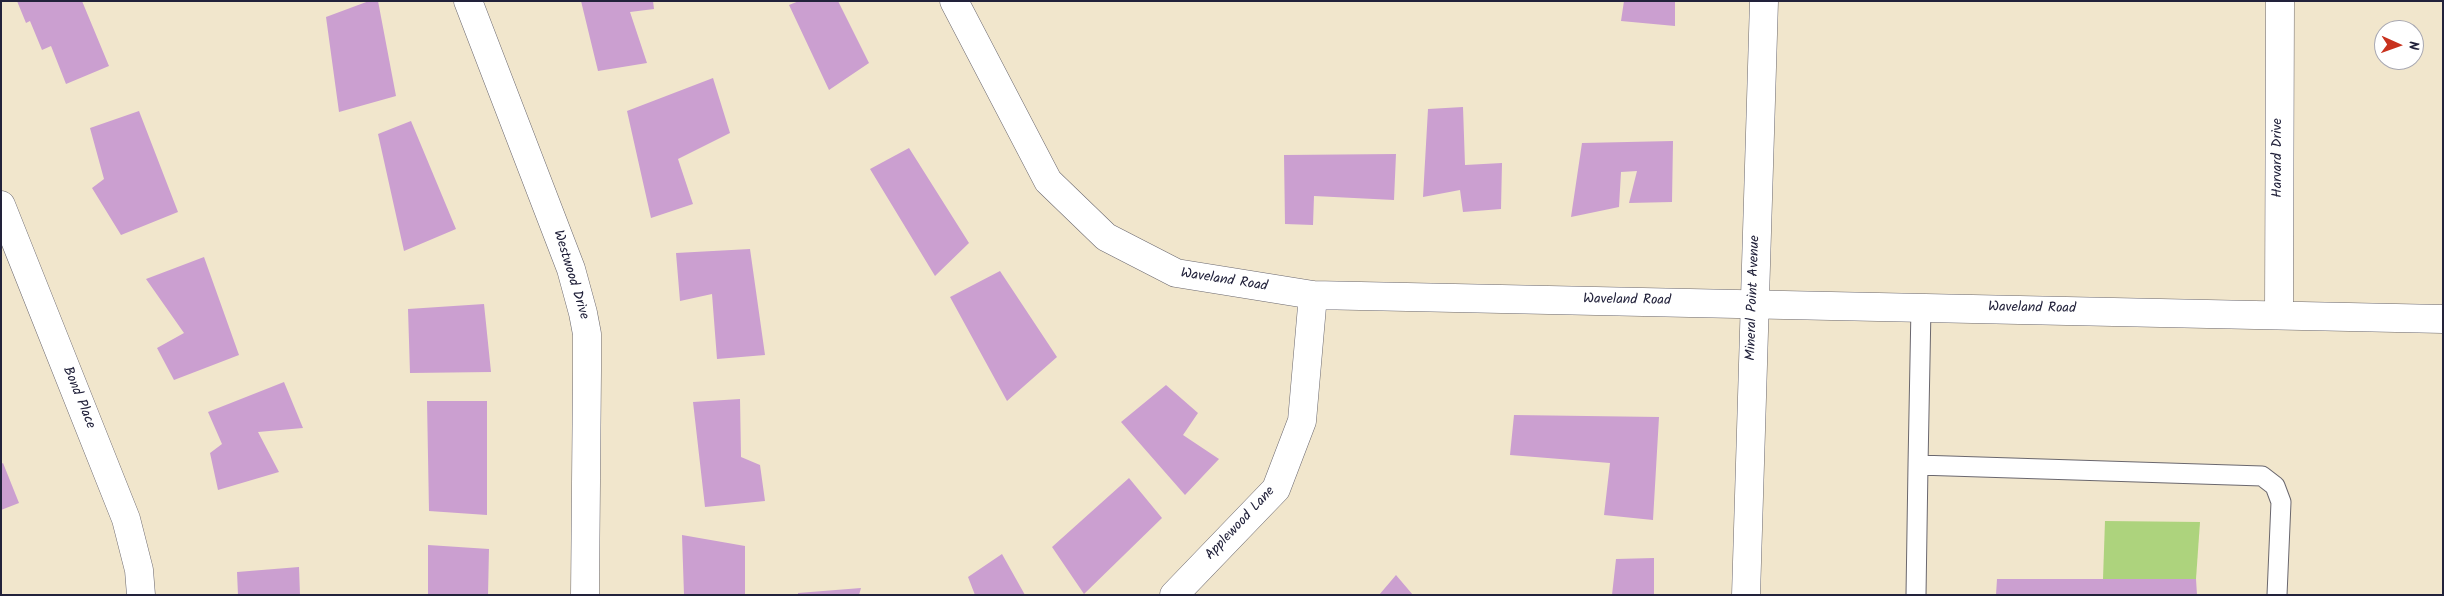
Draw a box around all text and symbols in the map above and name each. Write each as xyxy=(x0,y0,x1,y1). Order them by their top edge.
north arrow xyxy=(2374,20,2424,70)
text: N xyxy=(2402,41,2424,50)
street label: Harvard Drive xyxy=(2271,118,2287,198)
street label: Westwood Drive xyxy=(548,228,592,322)
street label: Mineral Point Avenue xyxy=(1743,235,1765,361)
street label: Waveland Road xyxy=(1179,266,1269,296)
street label: Waveland Road xyxy=(1583,292,1671,310)
street label: Waveland Road xyxy=(1988,300,2076,318)
street label: Bond Place xyxy=(58,365,98,431)
street label: Applewood Lane xyxy=(1203,484,1279,564)

